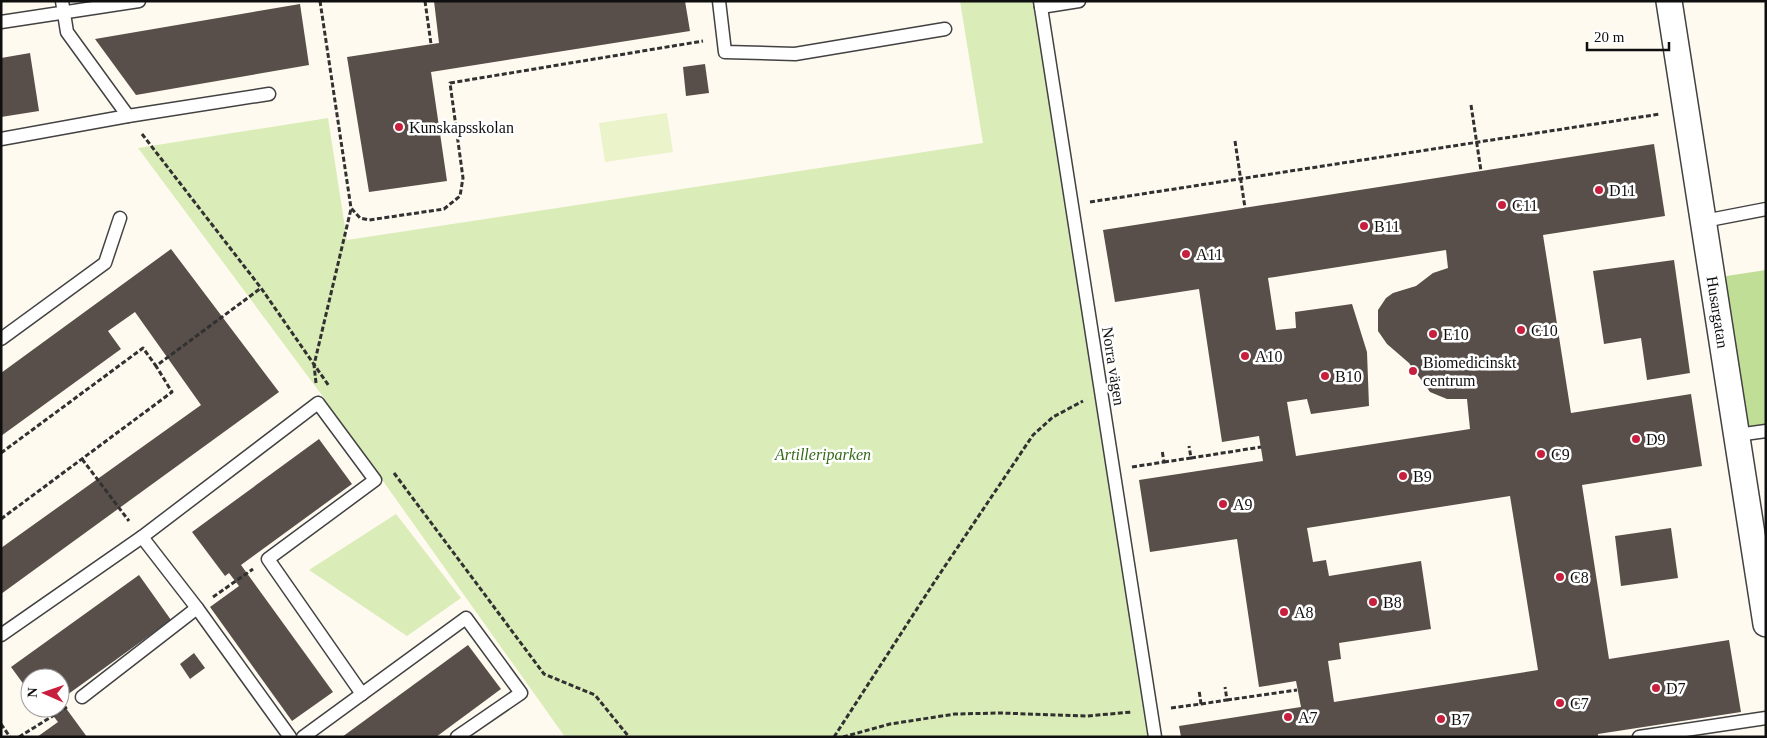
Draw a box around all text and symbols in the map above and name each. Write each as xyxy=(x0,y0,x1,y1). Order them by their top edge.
scale bar xyxy=(1587,20,1670,52)
text: 20 m xyxy=(1594,29,1625,45)
place label: Kunskapsskolan xyxy=(409,119,514,137)
marker: Kunskapsskolan xyxy=(393,121,405,133)
place label: D11 xyxy=(1609,182,1636,199)
marker: D11 xyxy=(1593,184,1605,196)
place label: C11 xyxy=(1512,197,1538,214)
marker: C11 xyxy=(1496,199,1508,211)
place label: B11 xyxy=(1374,218,1400,235)
marker: B11 xyxy=(1358,220,1370,232)
place label: A11 xyxy=(1196,246,1223,263)
marker: A11 xyxy=(1180,248,1192,260)
street label: Husargatan xyxy=(1702,275,1732,349)
place label: C10 xyxy=(1531,322,1558,339)
marker: C10 xyxy=(1515,324,1527,336)
street label: Norra vägen xyxy=(1098,325,1128,407)
place label: E10 xyxy=(1443,326,1469,343)
marker: E10 xyxy=(1427,328,1439,340)
place label: A10 xyxy=(1255,348,1283,365)
marker: A10 xyxy=(1239,350,1251,362)
place label: Biomedicinskt centrum xyxy=(1423,354,1517,389)
marker: Biomedicinskt centrum xyxy=(1407,365,1419,377)
place label: B10 xyxy=(1335,368,1362,385)
marker: B10 xyxy=(1319,370,1331,382)
place label: D9 xyxy=(1646,431,1666,448)
marker: D9 xyxy=(1630,433,1642,445)
park label: Artilleriparken xyxy=(774,446,871,464)
place label: C9 xyxy=(1551,446,1570,463)
marker: C9 xyxy=(1535,448,1547,460)
place label: B9 xyxy=(1413,468,1432,485)
marker: B9 xyxy=(1397,470,1409,482)
place label: A9 xyxy=(1233,496,1253,513)
marker: A9 xyxy=(1217,498,1229,510)
place label: C8 xyxy=(1570,569,1589,586)
marker: C8 xyxy=(1554,571,1566,583)
place label: B8 xyxy=(1383,594,1402,611)
marker: B8 xyxy=(1367,596,1379,608)
place label: A8 xyxy=(1294,604,1314,621)
marker: A8 xyxy=(1278,606,1290,618)
north arrow xyxy=(20,668,70,718)
place label: D7 xyxy=(1666,680,1686,697)
marker: D7 xyxy=(1650,682,1662,694)
text: N xyxy=(25,687,40,698)
place label: C7 xyxy=(1570,695,1589,712)
marker: C7 xyxy=(1554,697,1566,709)
place label: A7 xyxy=(1298,709,1318,726)
marker: A7 xyxy=(1282,711,1294,723)
place label: B7 xyxy=(1451,711,1470,728)
marker: B7 xyxy=(1435,713,1447,725)

